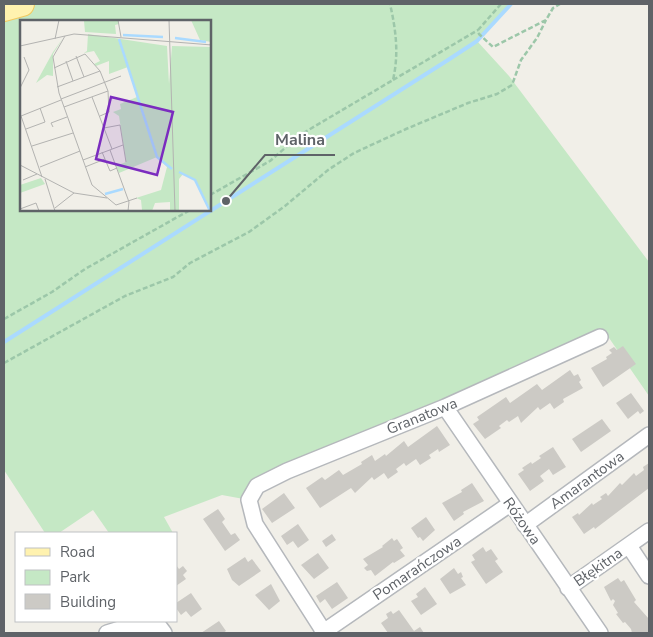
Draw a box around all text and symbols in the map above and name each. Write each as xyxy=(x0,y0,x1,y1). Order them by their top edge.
inset map xyxy=(20,20,211,211)
callout: Malina xyxy=(265,124,335,155)
text: Malina xyxy=(275,129,325,151)
street label: Granatowa xyxy=(384,393,460,439)
street label: Amarantowa xyxy=(546,446,628,514)
street label: Różowa xyxy=(498,493,546,549)
street label: Pomarańczowa xyxy=(369,531,465,605)
legend xyxy=(15,532,178,622)
text: Road xyxy=(60,542,95,562)
street label: Błękitna xyxy=(570,543,626,591)
text: Park xyxy=(60,567,90,587)
text: Building xyxy=(60,592,116,612)

